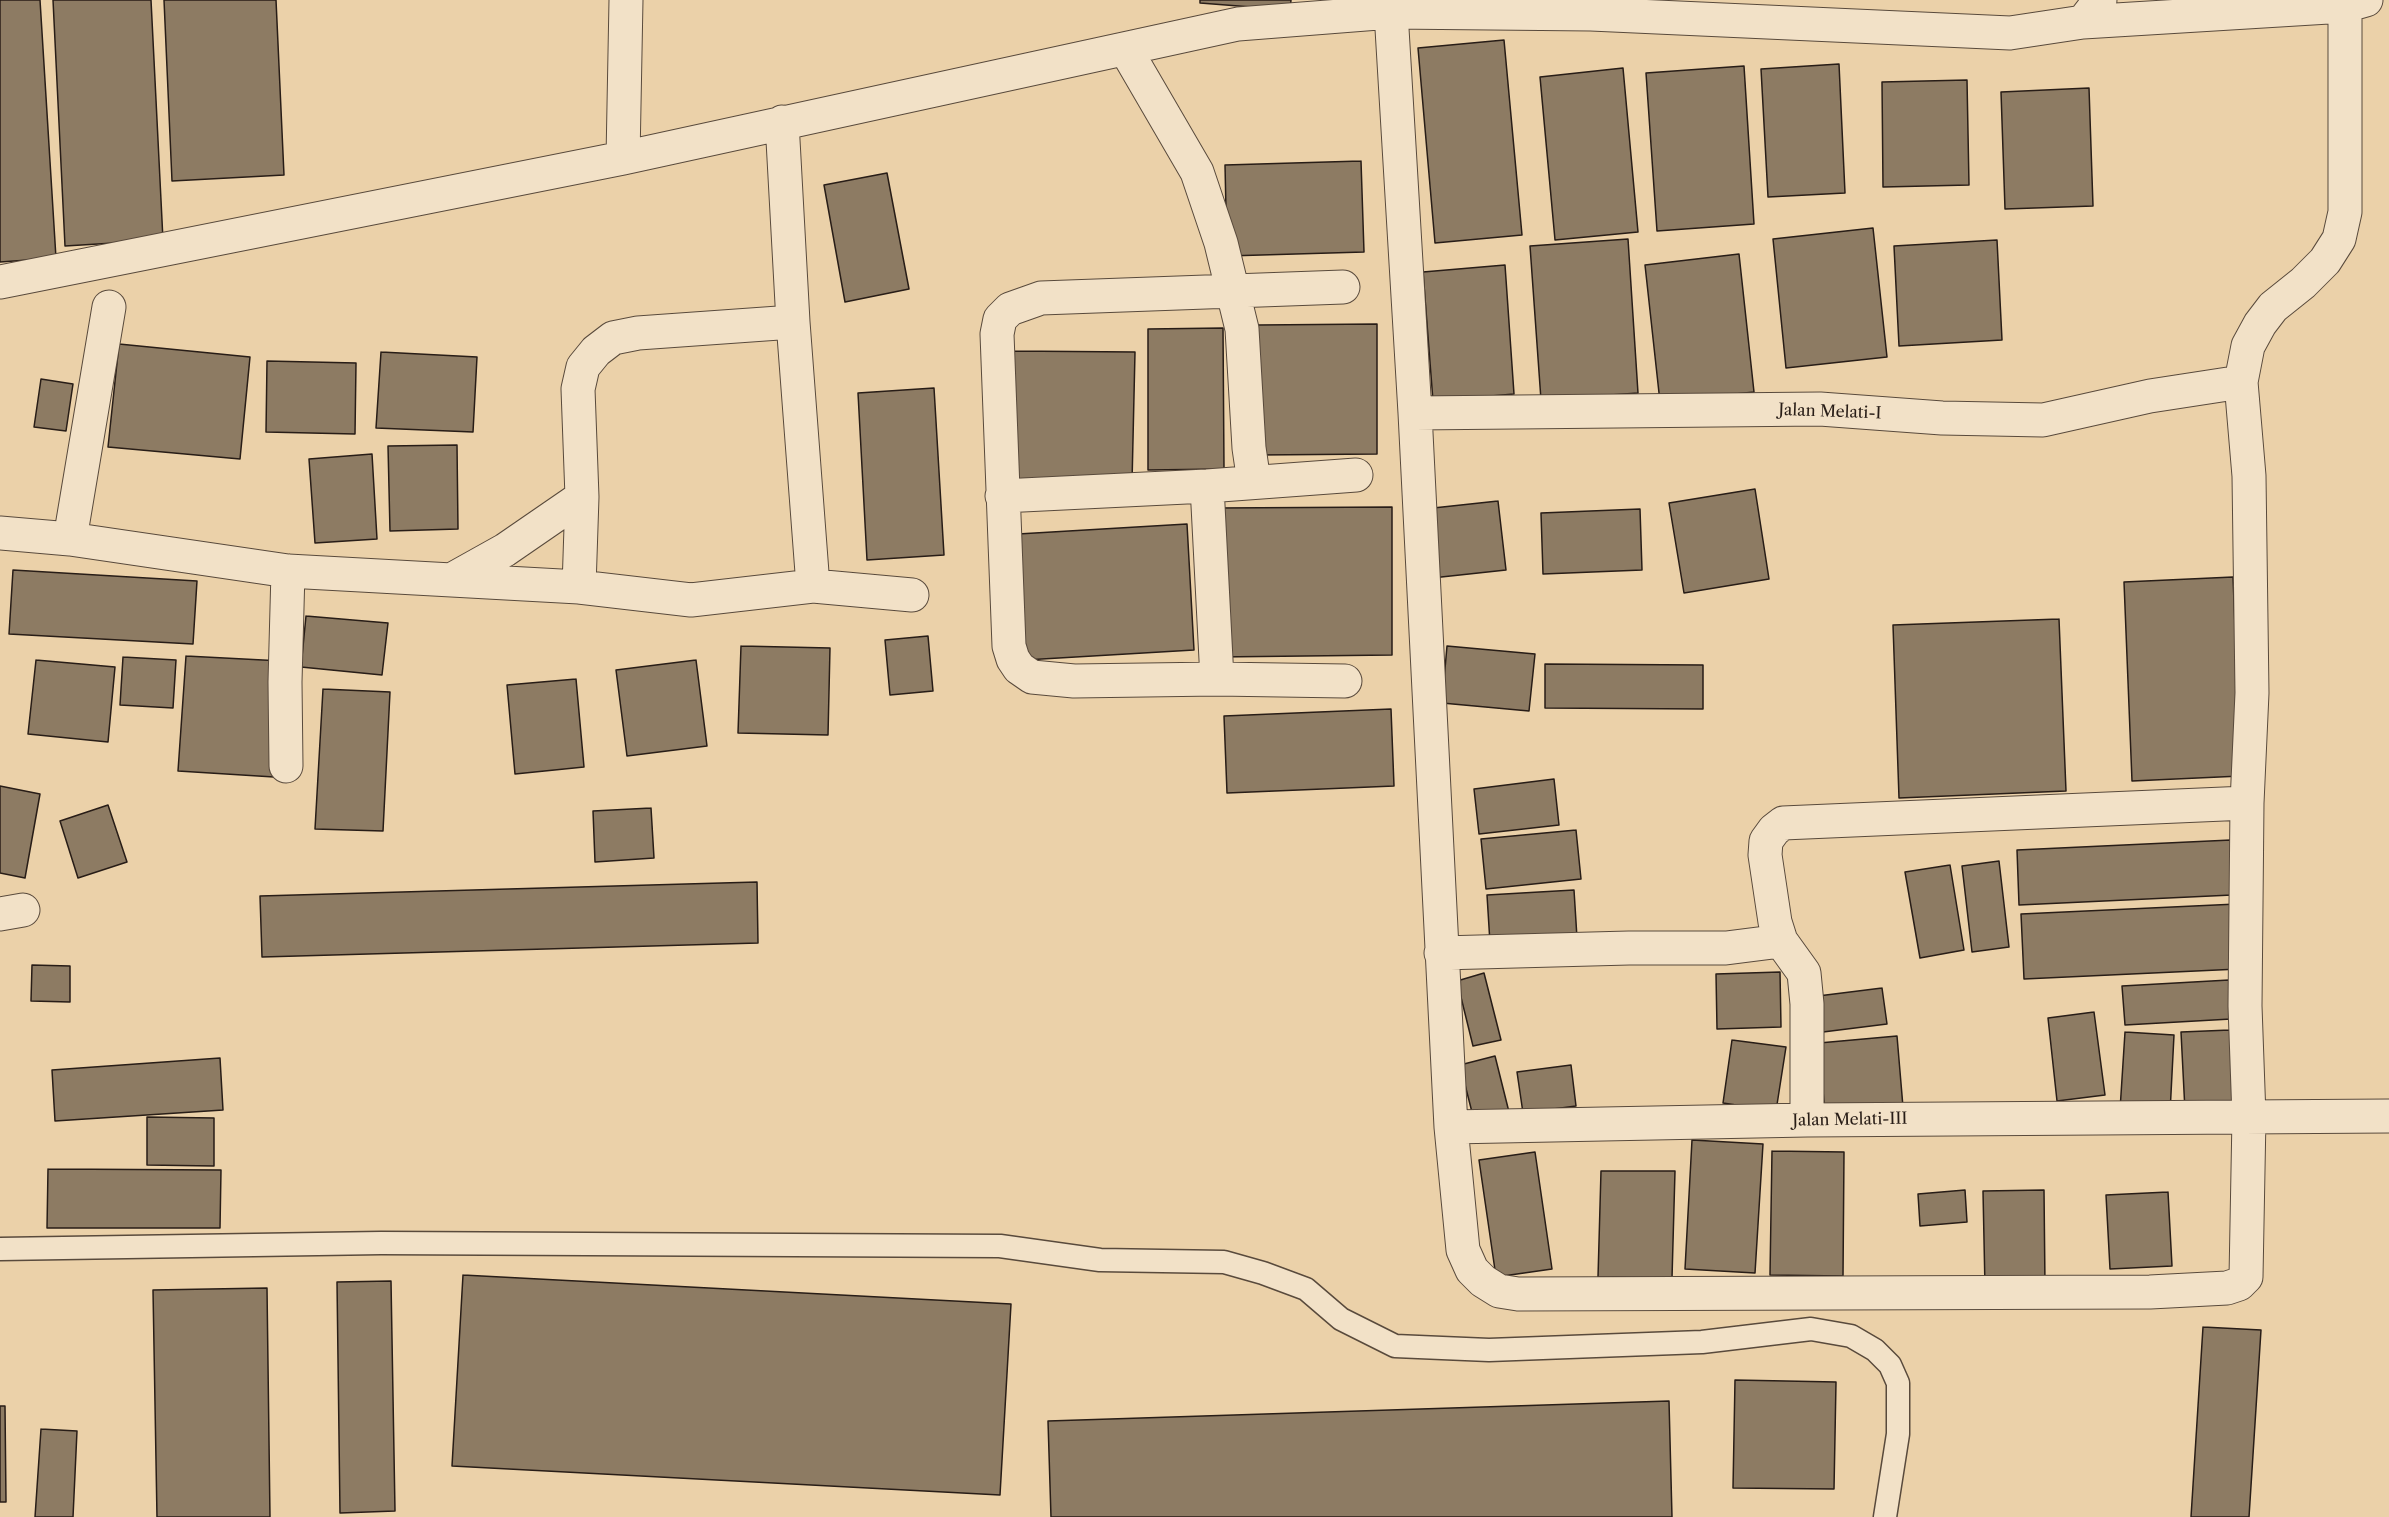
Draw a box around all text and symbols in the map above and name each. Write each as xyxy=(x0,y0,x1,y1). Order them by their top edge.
street label: Jalan Melati-I xyxy=(1778,401,1882,423)
street label: Jalan Melati-III xyxy=(1792,1109,1908,1131)

